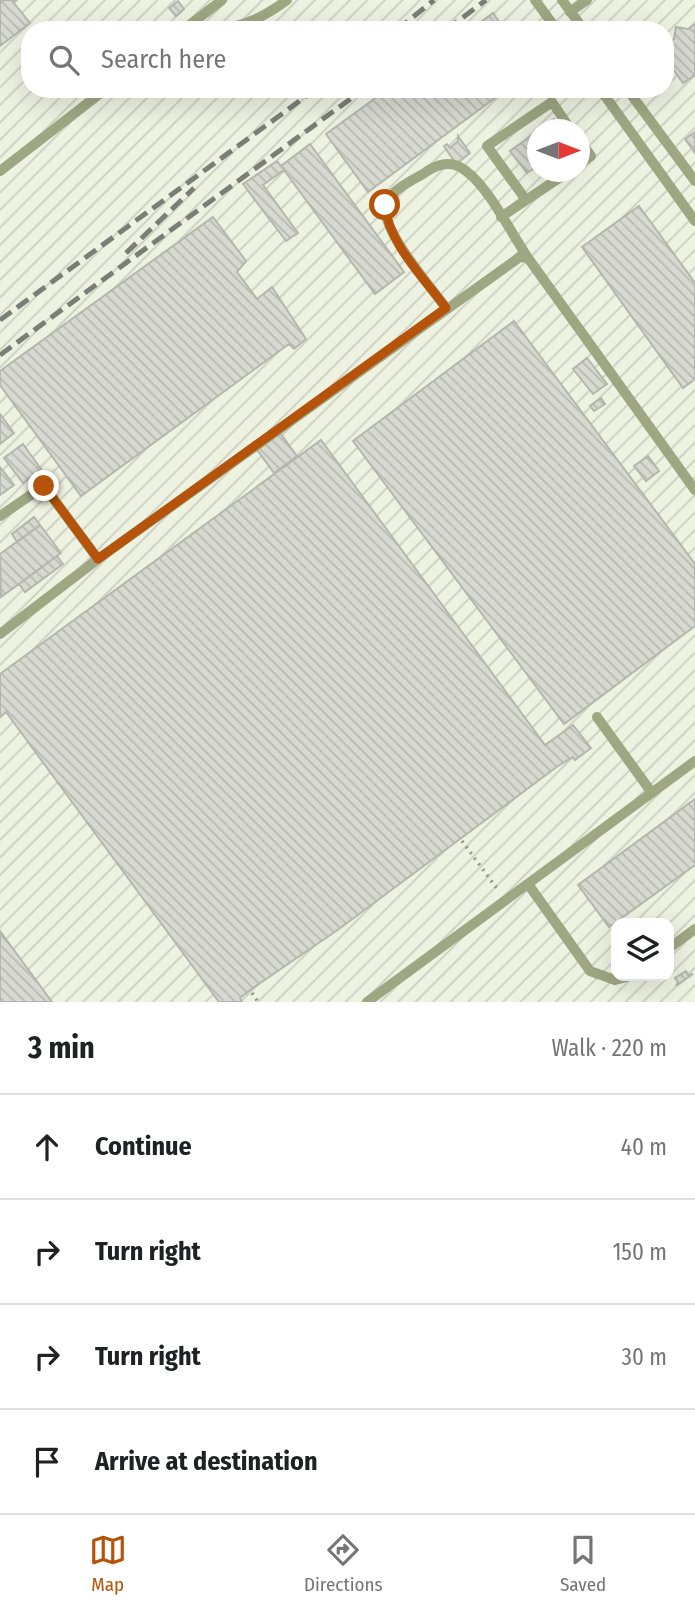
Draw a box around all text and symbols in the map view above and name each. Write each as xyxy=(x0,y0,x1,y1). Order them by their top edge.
search box xyxy=(21,21,674,98)
icon: search xyxy=(45,41,83,79)
text: Search here xyxy=(101,44,226,75)
north arrow xyxy=(527,119,590,182)
route start xyxy=(369,189,400,220)
route end xyxy=(28,470,59,501)
map controls xyxy=(611,918,674,981)
button: layers xyxy=(611,918,674,981)
text: 3 min xyxy=(28,1030,95,1066)
text: Walk · 220 m xyxy=(552,1034,667,1062)
icon: ahead xyxy=(28,1128,66,1166)
text: Continue xyxy=(95,1131,192,1162)
text: 40 m xyxy=(621,1133,667,1161)
icon: right xyxy=(28,1233,66,1271)
text: Turn right xyxy=(95,1236,201,1267)
text: 150 m xyxy=(612,1238,667,1266)
icon: right xyxy=(28,1338,66,1376)
text: Turn right xyxy=(95,1341,201,1372)
text: 30 m xyxy=(622,1343,667,1371)
icon: arrive xyxy=(28,1443,66,1481)
text: Arrive at destination xyxy=(95,1446,318,1477)
tab: Map xyxy=(89,1531,127,1596)
tab: Directions xyxy=(304,1531,383,1596)
tab: Saved xyxy=(560,1531,606,1596)

